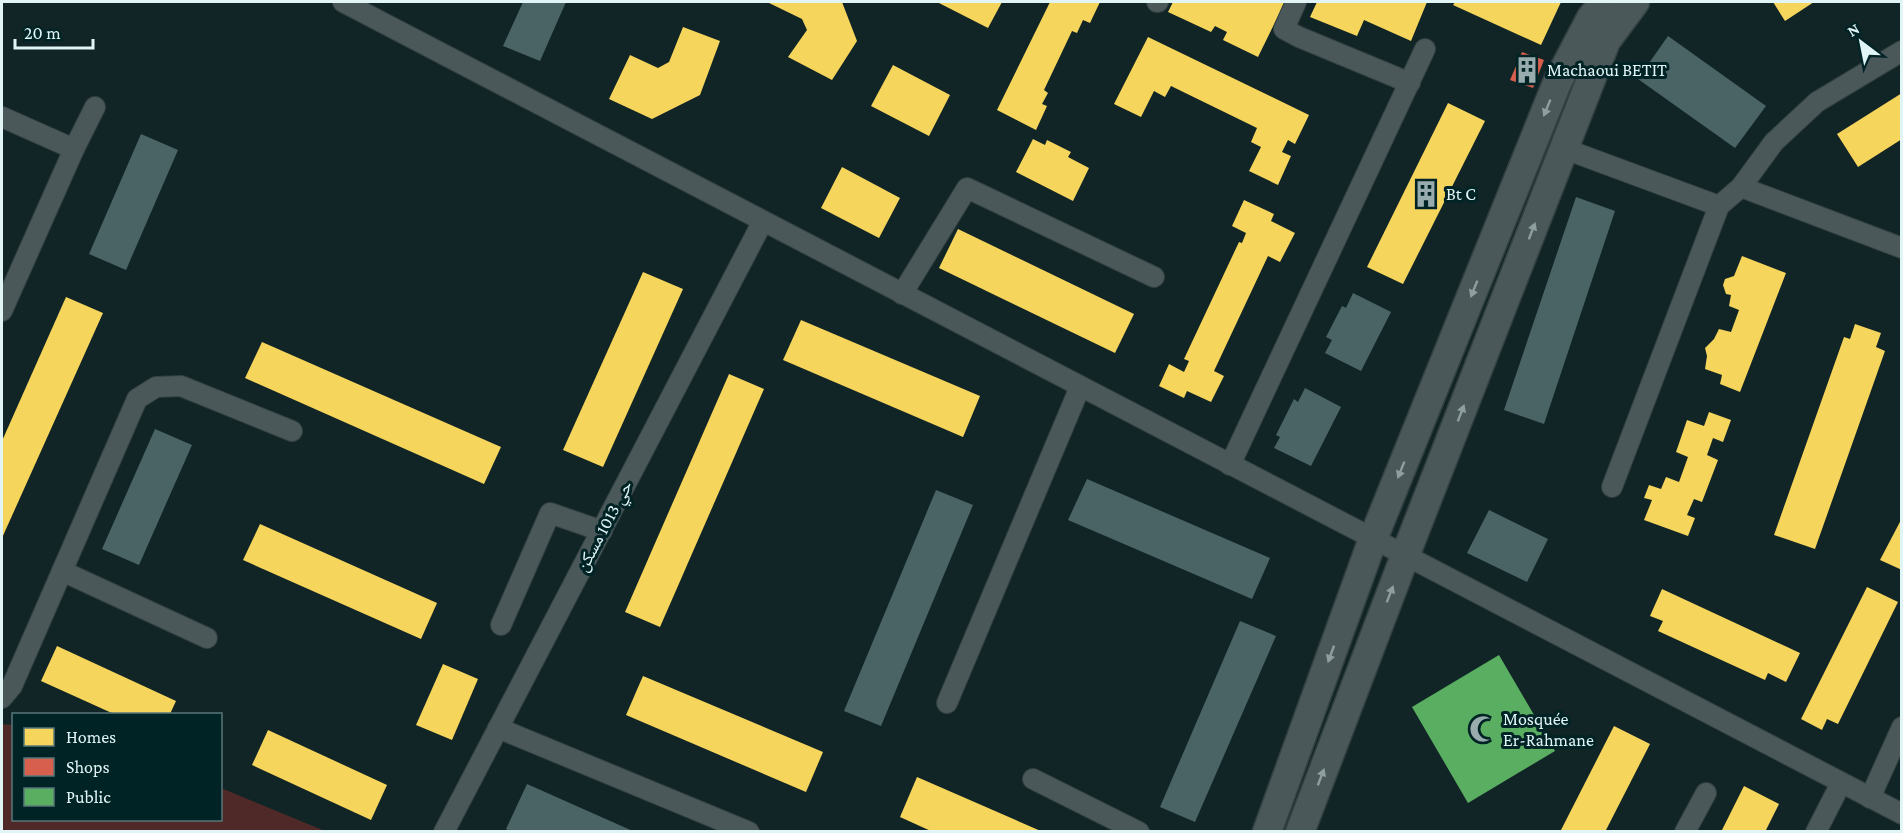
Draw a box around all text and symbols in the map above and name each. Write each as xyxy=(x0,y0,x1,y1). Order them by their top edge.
scale bar xyxy=(15,12,93,50)
north arrow xyxy=(1831,12,1891,72)
text: N xyxy=(1844,20,1863,40)
text: 20 m xyxy=(24,23,61,43)
building icon: Machaoui BETIT xyxy=(1512,55,1542,85)
place label: Machaoui BETIT xyxy=(1547,60,1667,80)
one-way arrow xyxy=(1542,100,1552,118)
building icon: Bt C xyxy=(1411,179,1441,209)
place label: Bt C xyxy=(1446,184,1476,204)
one-way arrow xyxy=(1528,222,1538,240)
one-way arrow xyxy=(1469,280,1478,298)
one-way arrow xyxy=(1457,404,1466,422)
one-way arrow xyxy=(1396,461,1405,479)
street label: حي 1013 مسكن xyxy=(572,477,640,577)
one-way arrow xyxy=(1386,585,1396,603)
one-way arrow xyxy=(1326,645,1336,663)
place label: Mosquée Er-Rahmane xyxy=(1503,709,1594,750)
legend xyxy=(12,713,222,821)
mosque icon: Mosquée Er-Rahmane xyxy=(1468,714,1498,744)
text: Homes xyxy=(66,727,116,747)
text: Shops xyxy=(66,757,110,777)
one-way arrow xyxy=(1317,768,1326,786)
text: Public xyxy=(66,787,111,807)

